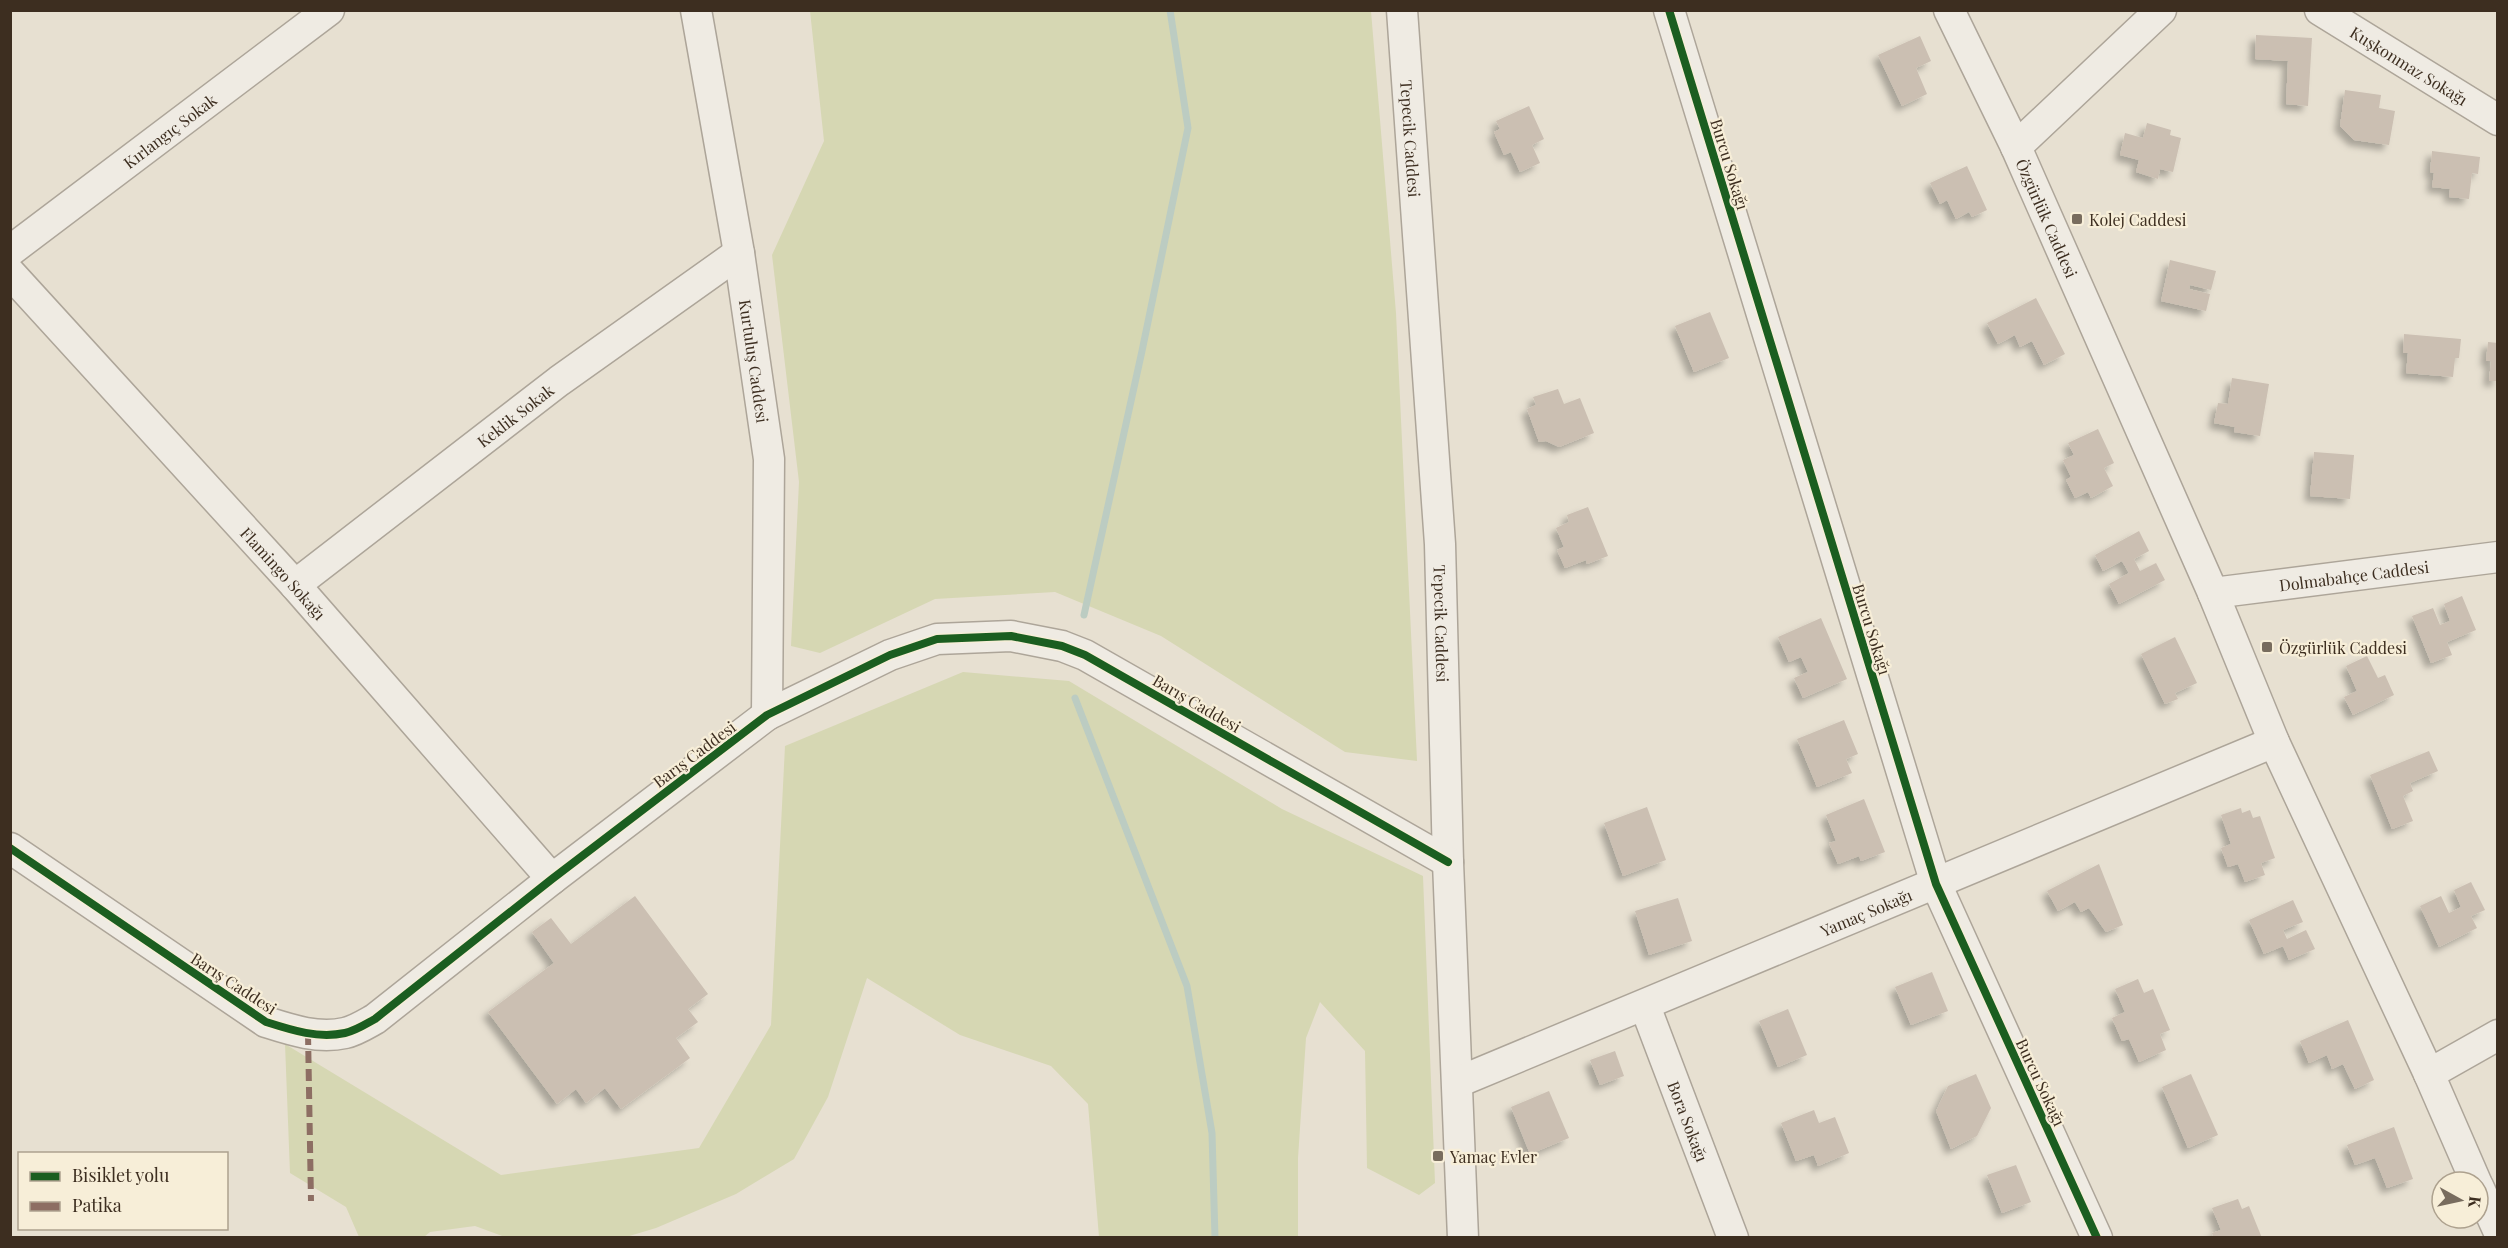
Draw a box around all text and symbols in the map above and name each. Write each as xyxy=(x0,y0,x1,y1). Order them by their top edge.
street label: Kuşkonmaz Sokağı xyxy=(2347,21,2472,110)
street label: Tepecik Caddesi xyxy=(1397,79,1426,198)
street label: Kırlangıç Sokak xyxy=(119,88,221,172)
street label: Burcu Sokağı xyxy=(1706,116,1754,212)
street label: Özgürlük Caddesi xyxy=(2012,155,2083,281)
place label: Kolej Caddesi xyxy=(2089,209,2187,230)
marker: Kolej Caddesi xyxy=(2070,212,2084,226)
street label: Kurtuluş Caddesi xyxy=(735,298,774,424)
street label: Keklik Sokak xyxy=(472,379,558,451)
street label: Flamingo Sokağı xyxy=(236,522,331,624)
street label: Dolmabahçe Caddesi xyxy=(2278,555,2430,595)
street label: Tepecik Caddesi xyxy=(1430,565,1454,683)
street label: Burcu Sokağı xyxy=(1848,581,1896,677)
place label: Özgürlük Caddesi xyxy=(2279,637,2407,658)
marker: Özgürlük Caddesi xyxy=(2260,640,2274,654)
street label: Barış Caddesi xyxy=(1149,669,1245,737)
street label: Barış Caddesi xyxy=(648,716,740,792)
street label: Yamaç Sokağı xyxy=(1816,883,1915,941)
street label: Barış Caddesi xyxy=(187,947,281,1019)
street label: Burcu Sokağı xyxy=(2012,1035,2071,1129)
street label: Bora Sokağı xyxy=(1664,1078,1714,1165)
place label: Yamaç Evler xyxy=(1449,1146,1537,1167)
marker: Yamaç Evler xyxy=(1431,1149,1445,1163)
legend xyxy=(18,1152,228,1230)
text: Bisiklet yolu xyxy=(72,1163,170,1187)
north arrow xyxy=(2430,1170,2490,1230)
text: Patika xyxy=(72,1193,122,1217)
text: K xyxy=(2464,1195,2487,1210)

